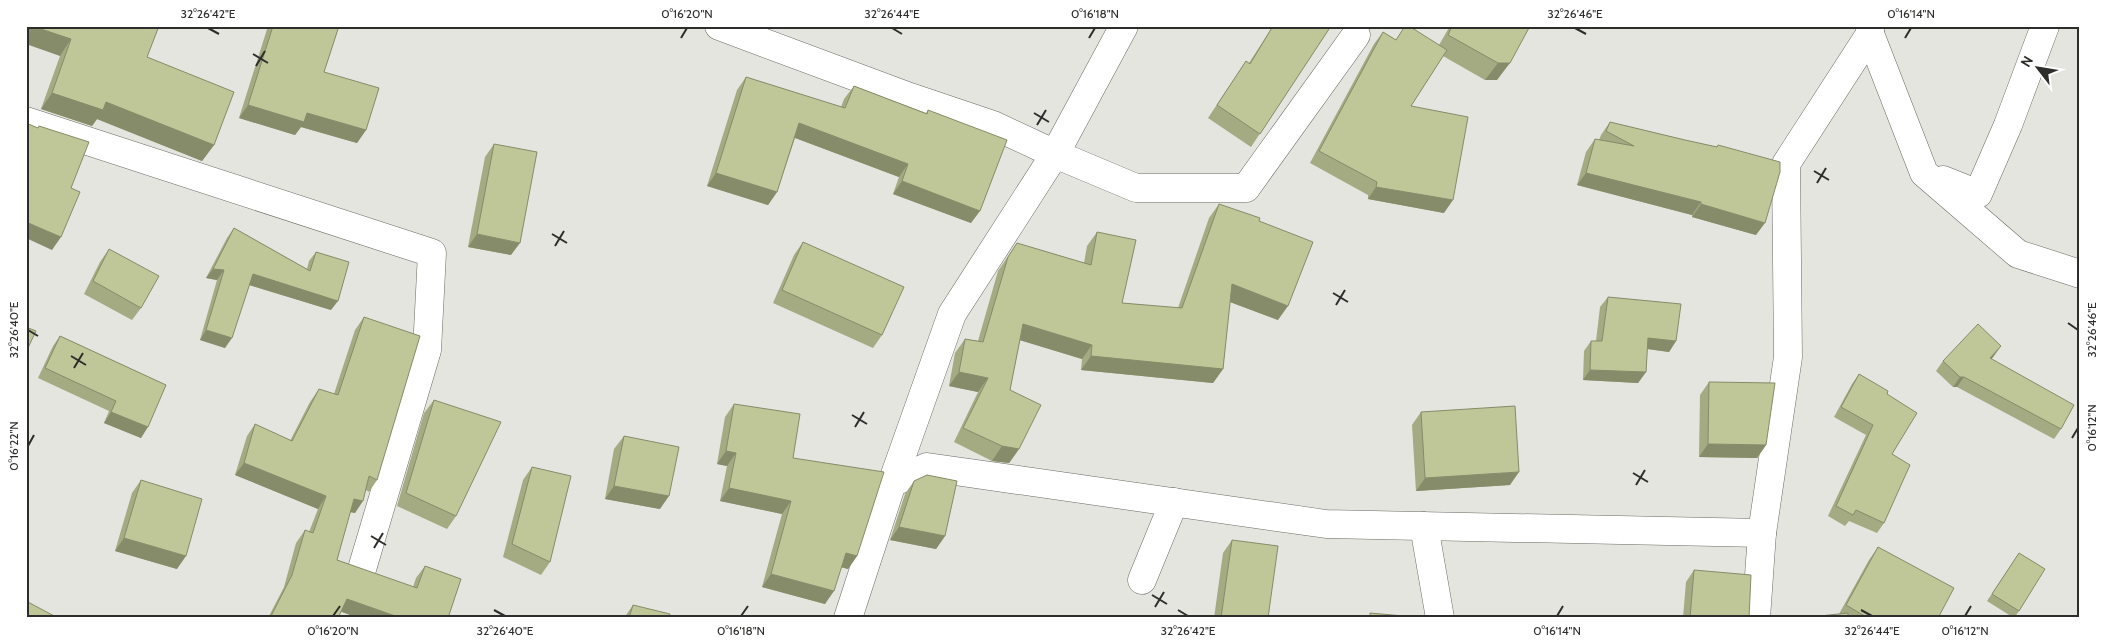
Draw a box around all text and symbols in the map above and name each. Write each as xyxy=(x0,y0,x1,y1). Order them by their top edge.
text: 32°26'42"E xyxy=(181,6,236,21)
text: 0°16'20"N xyxy=(661,6,713,21)
text: 32°26'44"E xyxy=(864,6,920,21)
text: 0°16'18"N xyxy=(1071,6,1119,21)
text: 32°26'46"E xyxy=(1547,6,1603,21)
text: 0°16'14"N xyxy=(1887,6,1935,21)
north arrow xyxy=(2014,42,2064,92)
text: N xyxy=(2017,52,2037,70)
text: 32°26'40"E xyxy=(6,301,21,359)
text: 32°26'46"E xyxy=(2084,302,2099,358)
text: 0°16'12"N xyxy=(2084,404,2099,452)
text: 0°16'22"N xyxy=(6,421,21,471)
text: 0°16'20"N xyxy=(307,623,359,638)
text: 32°26'40"E xyxy=(476,623,534,638)
text: 0°16'18"N xyxy=(717,623,765,638)
text: 32°26'42"E xyxy=(1161,623,1216,638)
text: 0°16'14"N xyxy=(1533,623,1581,638)
text: 32°26'44"E xyxy=(1844,623,1900,638)
text: 0°16'12"N xyxy=(1941,623,1989,638)

